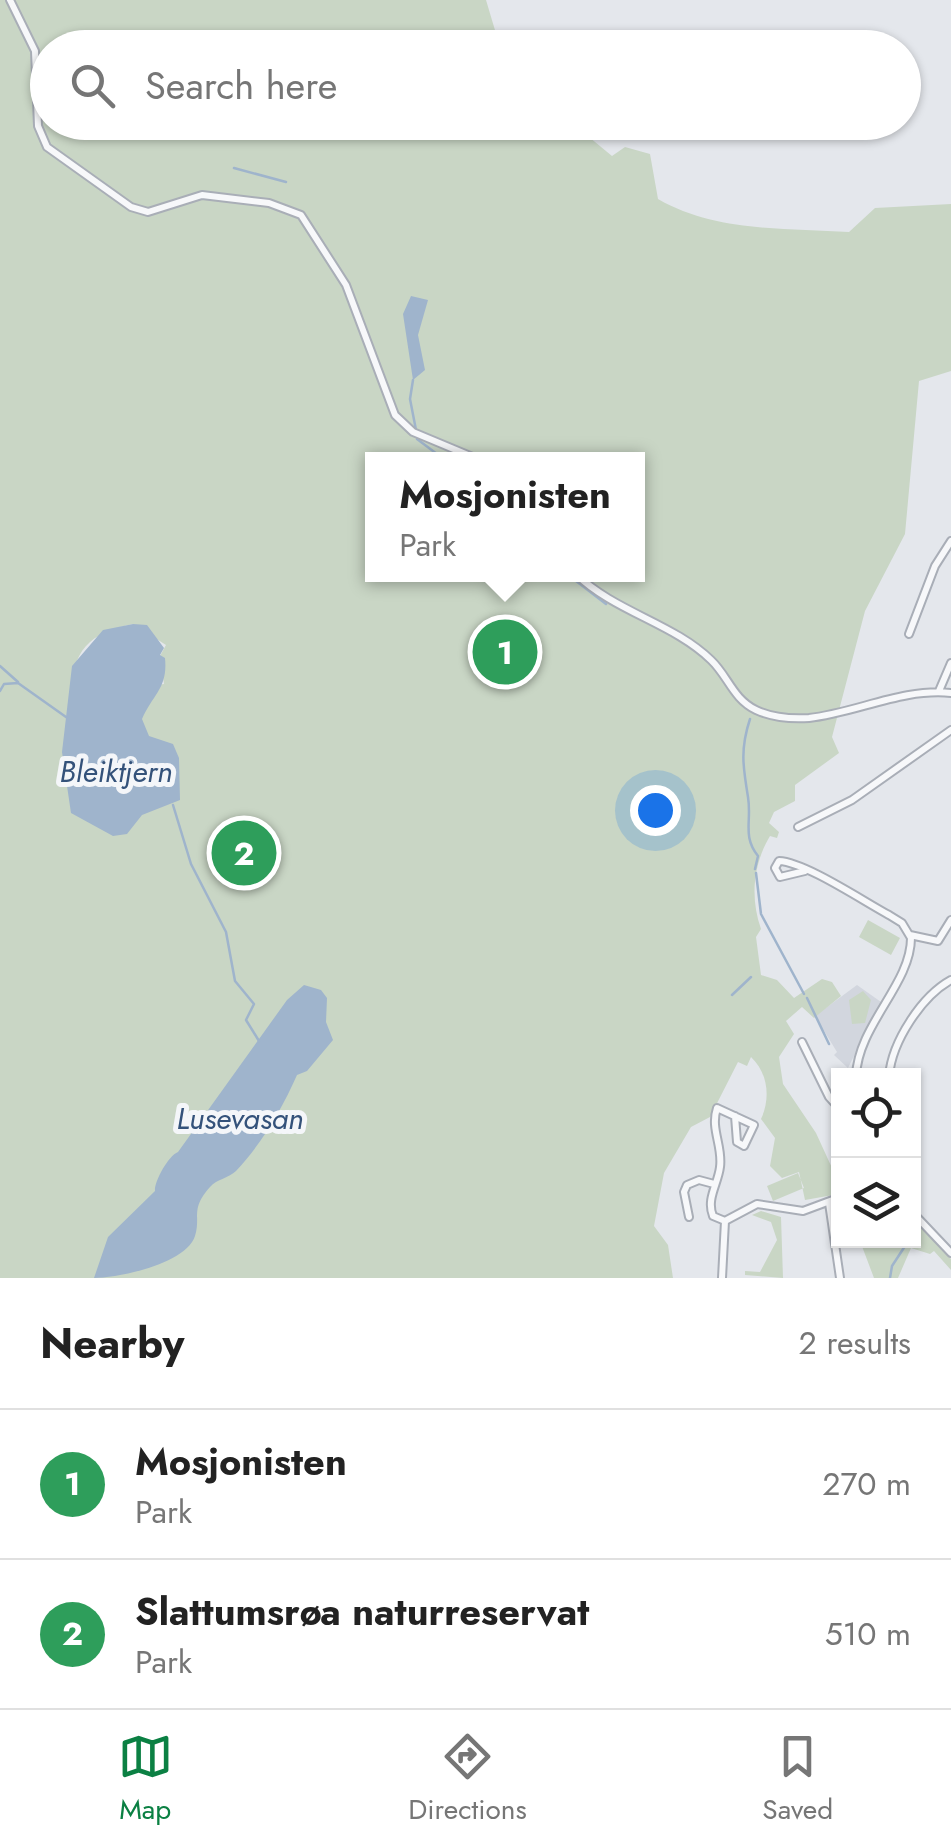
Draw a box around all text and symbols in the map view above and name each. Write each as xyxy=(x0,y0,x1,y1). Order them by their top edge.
search box xyxy=(30,30,921,140)
icon: search xyxy=(65,58,120,113)
text: Search here xyxy=(145,58,337,113)
popup xyxy=(365,452,645,582)
text: Mosjonisten xyxy=(399,467,611,522)
text: Park xyxy=(399,522,456,568)
pin: 1 xyxy=(472,614,538,690)
water label: Bleiktjern xyxy=(60,750,172,793)
your location xyxy=(630,785,681,836)
pin: 2 xyxy=(212,816,276,890)
map controls xyxy=(831,1068,921,1248)
button: locate xyxy=(831,1068,921,1158)
water label: Lusevasan xyxy=(176,1097,304,1140)
button: layers xyxy=(831,1158,921,1248)
text: Nearby xyxy=(40,1313,184,1374)
text: 2 results xyxy=(799,1320,911,1366)
text: Mosjonisten xyxy=(135,1434,347,1489)
text: 1 xyxy=(64,1461,81,1507)
text: 270 m xyxy=(822,1461,911,1507)
text: Park xyxy=(135,1489,192,1535)
text: Slattumsrøa naturreservat xyxy=(135,1584,589,1639)
text: 2 xyxy=(62,1611,83,1657)
text: 510 m xyxy=(825,1611,911,1657)
text: Park xyxy=(135,1639,192,1685)
tab: Map xyxy=(118,1729,173,1830)
tab: Directions xyxy=(408,1729,527,1830)
tab: Saved xyxy=(762,1729,833,1830)

